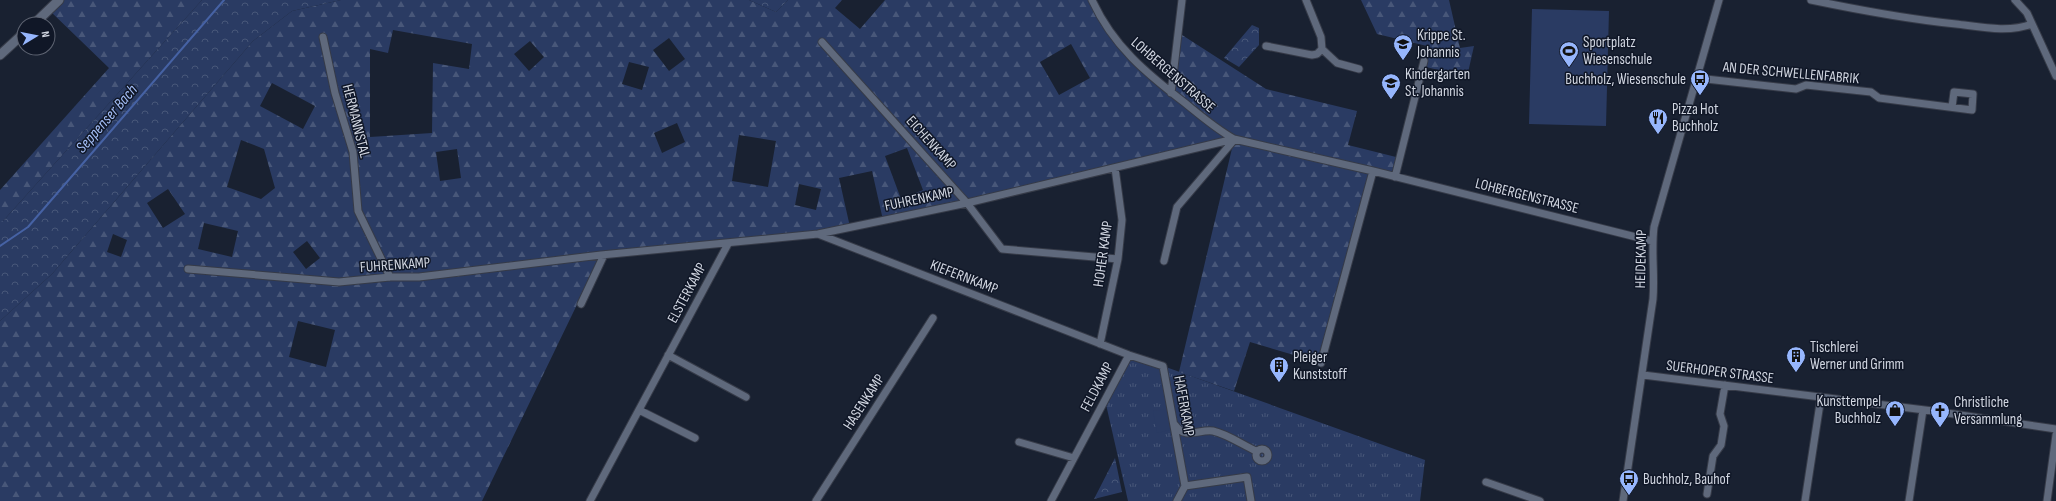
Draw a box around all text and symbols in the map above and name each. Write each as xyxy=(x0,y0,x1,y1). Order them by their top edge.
north arrow xyxy=(16,16,56,56)
place label: Krippe St. Johannis xyxy=(1416,26,1466,62)
text: N xyxy=(38,30,52,38)
street label: LOHBERGENSTRASSE xyxy=(1127,33,1219,117)
school or university icon: Krippe St. Johannis xyxy=(1392,33,1414,61)
place label: Sportplatz Wiesenschule xyxy=(1583,33,1652,69)
sports icon: Sportplatz Wiesenschule xyxy=(1558,40,1580,68)
street label: AN DER SCHWELLENFABRIK xyxy=(1721,57,1860,88)
place label: Kindergarten St. Johannis xyxy=(1405,65,1470,101)
bus stop icon: Buchholz, Wiesenschule xyxy=(1689,68,1711,96)
place label: Buchholz, Wiesenschule xyxy=(1565,70,1686,89)
school or university icon: Kindergarten St. Johannis xyxy=(1380,72,1402,100)
water label: Seppenser Bach xyxy=(72,81,142,157)
street label: HERMANNSTAL xyxy=(338,82,374,160)
place label: Pizza Hot Buchholz xyxy=(1672,100,1719,136)
restaurant icon: Pizza Hot Buchholz xyxy=(1647,107,1669,135)
street label: EICHENKAMP xyxy=(902,112,960,174)
street label: LOHBERGENSTRASSE xyxy=(1473,174,1581,218)
street label: FUHRENKAMP xyxy=(883,182,955,216)
street label: HOHER KAMP xyxy=(1089,220,1117,288)
street label: HEIDEKAMP xyxy=(1631,229,1651,289)
street label: FUHRENKAMP xyxy=(359,253,431,277)
street label: KIEFERNKAMP xyxy=(927,255,1001,299)
street label: ELSTERKAMP xyxy=(663,260,711,326)
place label: Tischlerei Werner und Grimm xyxy=(1810,338,1904,374)
building icon: Tischlerei Werner und Grimm xyxy=(1785,345,1807,373)
place label: Pleiger Kunststoff xyxy=(1293,348,1347,384)
building icon: Pleiger Kunststoff xyxy=(1268,355,1290,383)
street label: SUERHOPER STRASSE xyxy=(1665,356,1775,388)
street label: FELDKAMP xyxy=(1076,359,1118,415)
street label: HASENKAMP xyxy=(839,370,889,434)
street label: HAFERKAMP xyxy=(1169,374,1199,438)
place label: Kunsttempel Buchholz xyxy=(1817,392,1882,428)
place label: Christliche Versammlung xyxy=(1954,393,2022,429)
shop icon: Kunsttempel Buchholz xyxy=(1884,399,1906,427)
church icon: Christliche Versammlung xyxy=(1929,400,1951,428)
bus stop icon: Buchholz, Bauhof xyxy=(1618,468,1640,496)
place label: Buchholz, Bauhof xyxy=(1643,470,1731,489)

